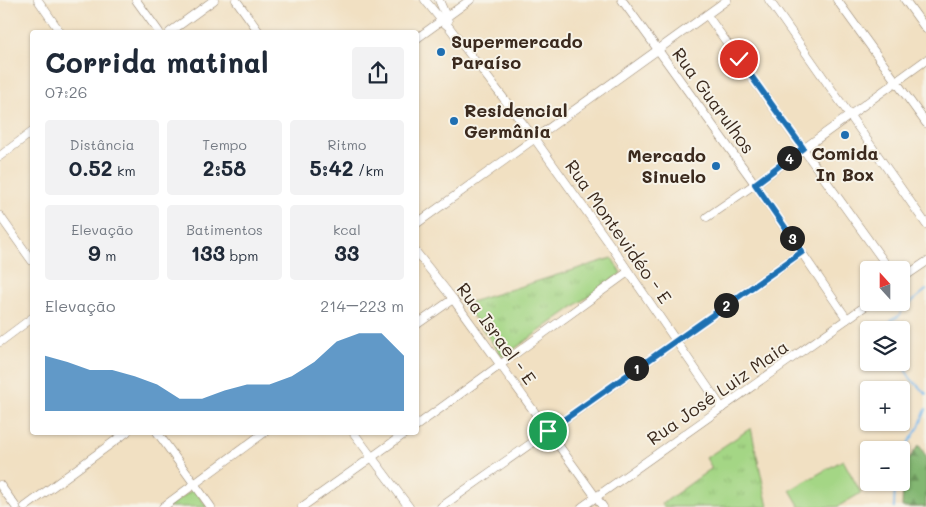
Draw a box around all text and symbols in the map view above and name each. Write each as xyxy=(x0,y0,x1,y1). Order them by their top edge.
place label: Supermercado Paraíso xyxy=(451,29,583,74)
pin xyxy=(718,38,760,80)
street label: Rua Guarulhos xyxy=(667,42,760,158)
text: Corrida matinal xyxy=(45,44,269,80)
icon: check xyxy=(725,45,753,73)
marker: Supermercado Paraíso xyxy=(435,46,447,58)
button: share xyxy=(352,47,404,99)
text: 07:26 xyxy=(45,81,87,102)
place label: Residencial Germânia xyxy=(464,98,568,143)
marker: Residencial Germânia xyxy=(448,115,460,127)
marker: Comida In Box xyxy=(839,129,851,141)
text: Distância xyxy=(70,135,134,154)
text: Tempo xyxy=(202,135,247,154)
text: Ritmo xyxy=(327,135,366,154)
place label: Comida In Box xyxy=(811,141,879,186)
place label: Mercado Sinuelo xyxy=(627,143,706,188)
pin: 4 xyxy=(776,146,802,170)
text: 4 xyxy=(785,149,794,168)
text: 0.52 xyxy=(69,154,113,181)
text: 2:58 xyxy=(203,154,246,181)
text: 5:42 xyxy=(310,154,354,181)
street label: Rua Montevidéo - E xyxy=(560,155,677,308)
marker: Mercado Sinuelo xyxy=(710,160,722,172)
text: km xyxy=(113,161,136,180)
text: /km xyxy=(354,161,384,180)
text: Elevação xyxy=(71,220,133,239)
text: Batimentos xyxy=(186,220,263,239)
text: kcal xyxy=(333,220,361,239)
pin: 3 xyxy=(780,226,804,250)
text: 3 xyxy=(788,229,797,248)
text: 9 xyxy=(88,239,101,266)
text: 133 xyxy=(191,239,225,266)
text: 33 xyxy=(334,239,359,266)
text: m xyxy=(101,246,116,265)
text: bpm xyxy=(225,246,258,265)
north arrow xyxy=(860,261,910,311)
map controls xyxy=(860,261,910,491)
street label: Rua Israel - E xyxy=(452,278,542,389)
pin: 2 xyxy=(714,292,738,318)
text: Elevação xyxy=(45,295,115,316)
text: 214–223 m xyxy=(320,295,404,316)
text: 2 xyxy=(723,296,730,315)
button: layers xyxy=(860,321,910,371)
street label: Rua José Luiz Maia xyxy=(642,334,793,450)
pin: 1 xyxy=(624,356,648,380)
text: 1 xyxy=(633,359,640,378)
button: + xyxy=(860,381,910,431)
pin xyxy=(527,410,569,452)
icon: arrive xyxy=(534,417,562,445)
button: − xyxy=(860,441,910,491)

